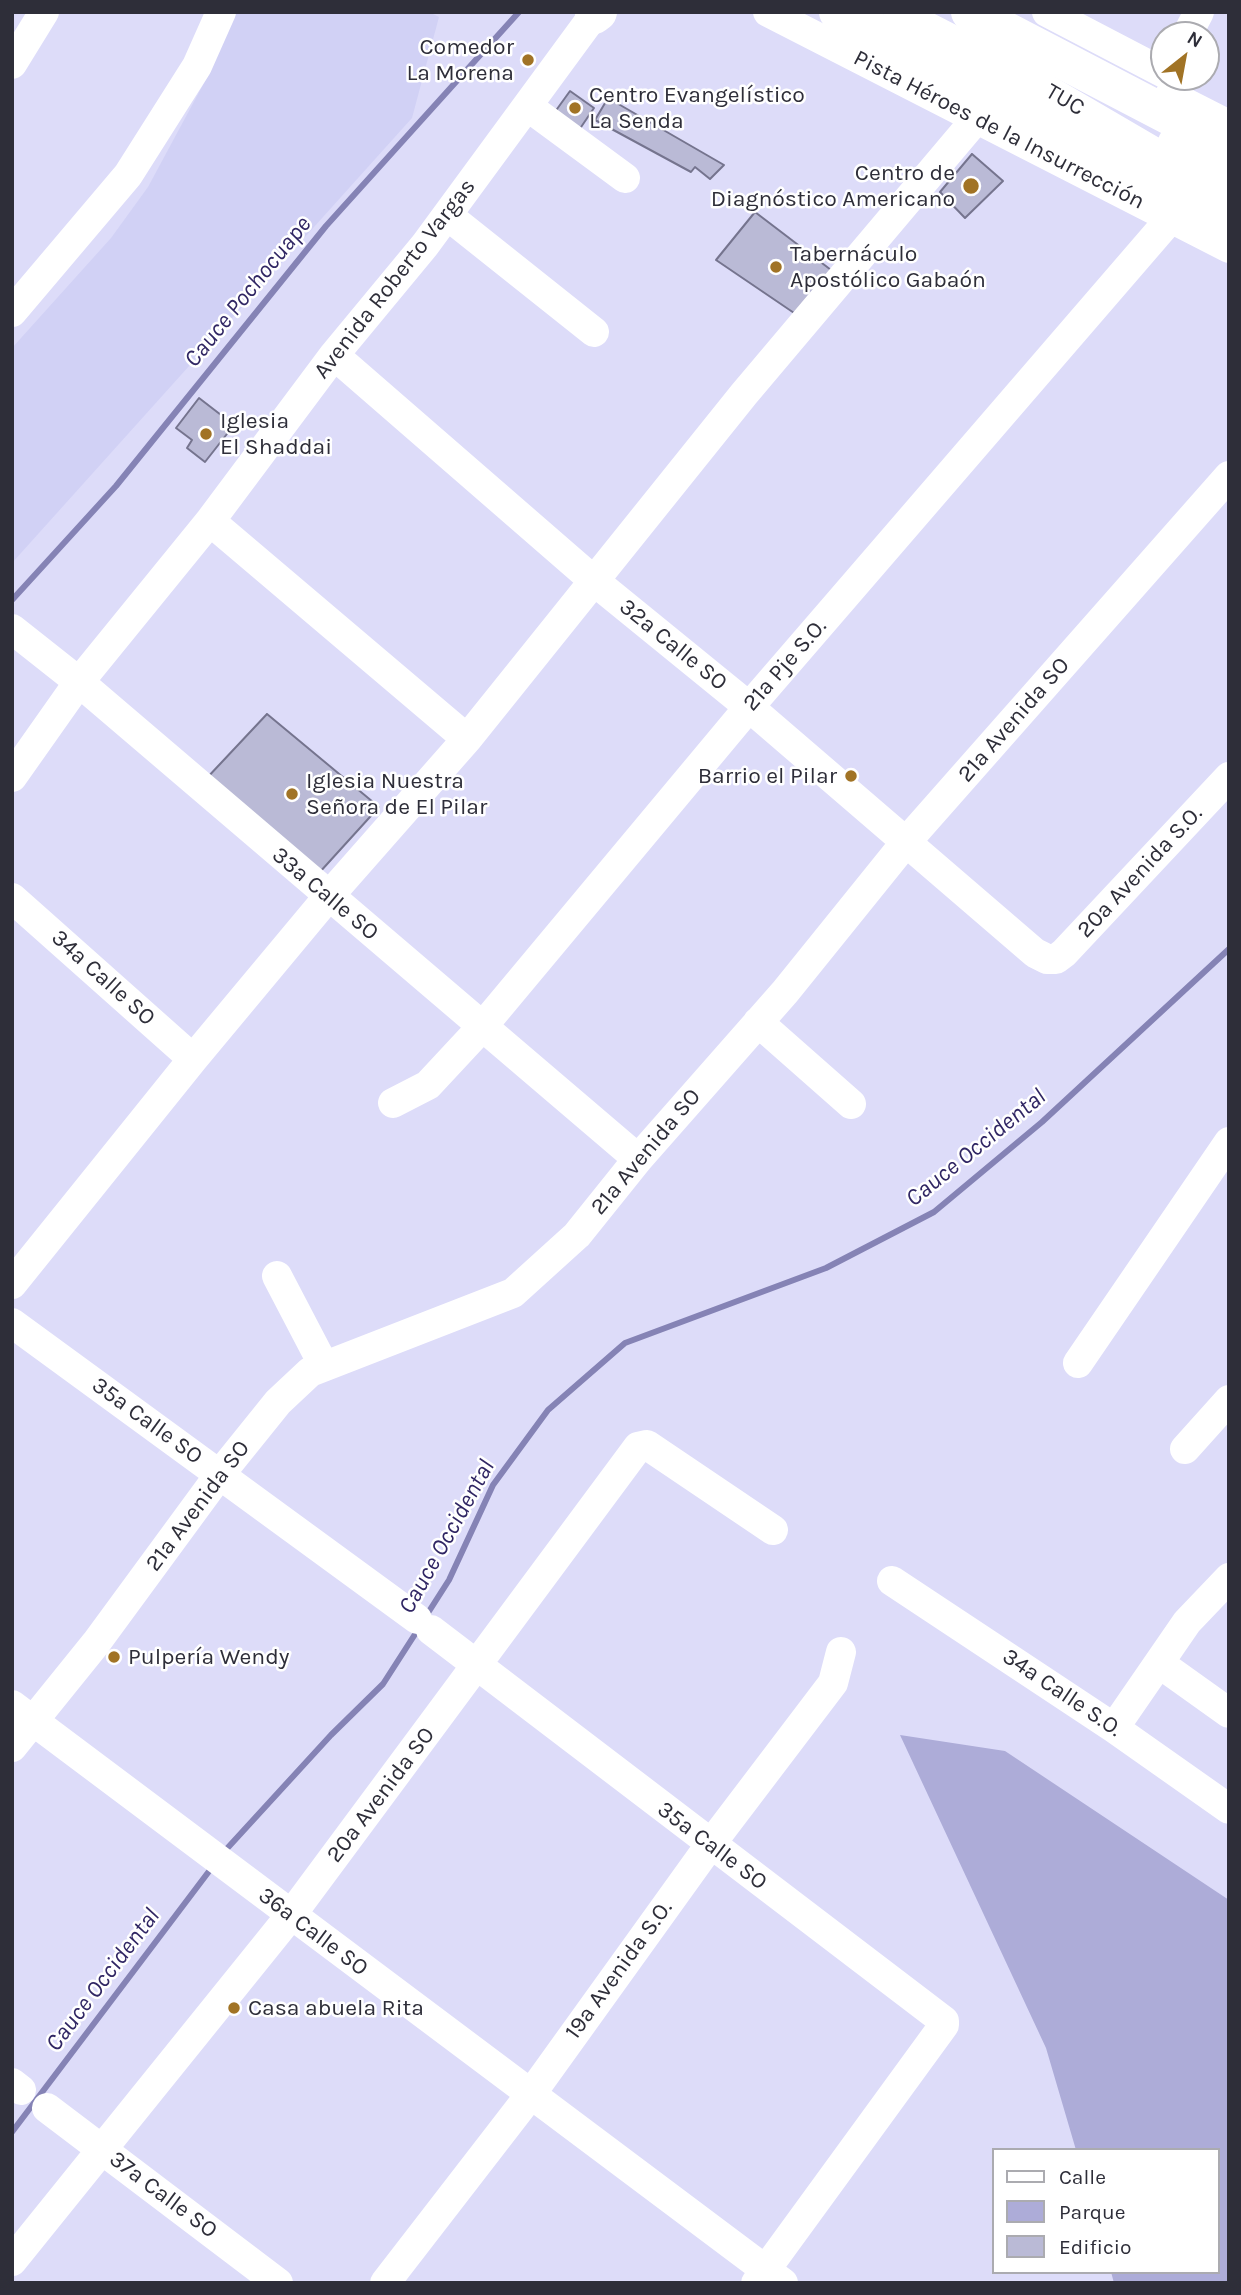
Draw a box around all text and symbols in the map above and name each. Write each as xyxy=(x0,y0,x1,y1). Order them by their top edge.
north arrow xyxy=(1150,21,1220,91)
text: N xyxy=(1183,27,1206,53)
place label: Comedor La Morena xyxy=(406,33,514,87)
street label: Pista Héroes de la Insurrección xyxy=(849,44,1149,216)
marker: Comedor La Morena xyxy=(520,52,536,68)
street label: TUC xyxy=(1041,78,1089,122)
place label: Centro Evangelístico La Senda xyxy=(589,81,805,135)
marker: Centro Evangelístico La Senda xyxy=(567,100,583,116)
place label: Centro de Diagnóstico Americano xyxy=(711,159,955,213)
street label: Avenida Roberto Vargas xyxy=(308,174,482,384)
marker: Centro de Diagnóstico Americano xyxy=(961,176,981,196)
water label: Cauce Pochocuape xyxy=(178,211,318,373)
place label: Tabernáculo Apostólico Gabaón xyxy=(790,240,986,294)
marker: Tabernáculo Apostólico Gabaón xyxy=(768,259,784,275)
place label: Iglesia El Shaddai xyxy=(220,407,332,461)
marker: Iglesia El Shaddai xyxy=(198,426,214,442)
street label: 32a Calle SO xyxy=(614,593,732,697)
street label: 21a Pje S.O. xyxy=(737,613,833,717)
street label: 21a Avenida SO xyxy=(952,652,1076,788)
place label: Barrio el Pilar xyxy=(698,762,837,790)
place label: Iglesia Nuestra Señora de El Pilar xyxy=(306,767,487,821)
marker: Barrio el Pilar xyxy=(843,768,859,784)
marker: Iglesia Nuestra Señora de El Pilar xyxy=(284,786,300,802)
street label: 20a Avenida S.O. xyxy=(1072,800,1208,944)
street label: 33a Calle SO xyxy=(266,841,384,947)
street label: 34a Calle SO xyxy=(45,924,161,1032)
street label: 21a Avenida SO xyxy=(585,1083,707,1221)
water label: Cauce Occidental xyxy=(900,1083,1052,1213)
street label: 35a Calle SO xyxy=(86,1372,208,1470)
street label: 21a Avenida SO xyxy=(140,1435,256,1577)
water label: Cauce Occidental xyxy=(393,1455,501,1619)
place label: Pulpería Wendy xyxy=(128,1643,289,1671)
street label: 34a Calle S.O. xyxy=(997,1643,1127,1743)
marker: Pulpería Wendy xyxy=(106,1649,122,1665)
street label: 20a Avenida SO xyxy=(321,1722,441,1868)
street label: 35a Calle SO xyxy=(652,1796,772,1896)
street label: 36a Calle SO xyxy=(253,1882,373,1982)
street label: 19a Avenida S.O. xyxy=(559,1895,679,2045)
water label: Cauce Occidental xyxy=(40,1903,166,2057)
place label: Casa abuela Rita xyxy=(248,1994,424,2022)
marker: Casa abuela Rita xyxy=(226,2000,242,2016)
street label: 37a Calle SO xyxy=(104,2145,222,2245)
legend xyxy=(992,2148,1220,2274)
text: Calle xyxy=(1059,2165,1106,2189)
text: Parque xyxy=(1059,2200,1126,2224)
text: Edificio xyxy=(1059,2235,1132,2259)

